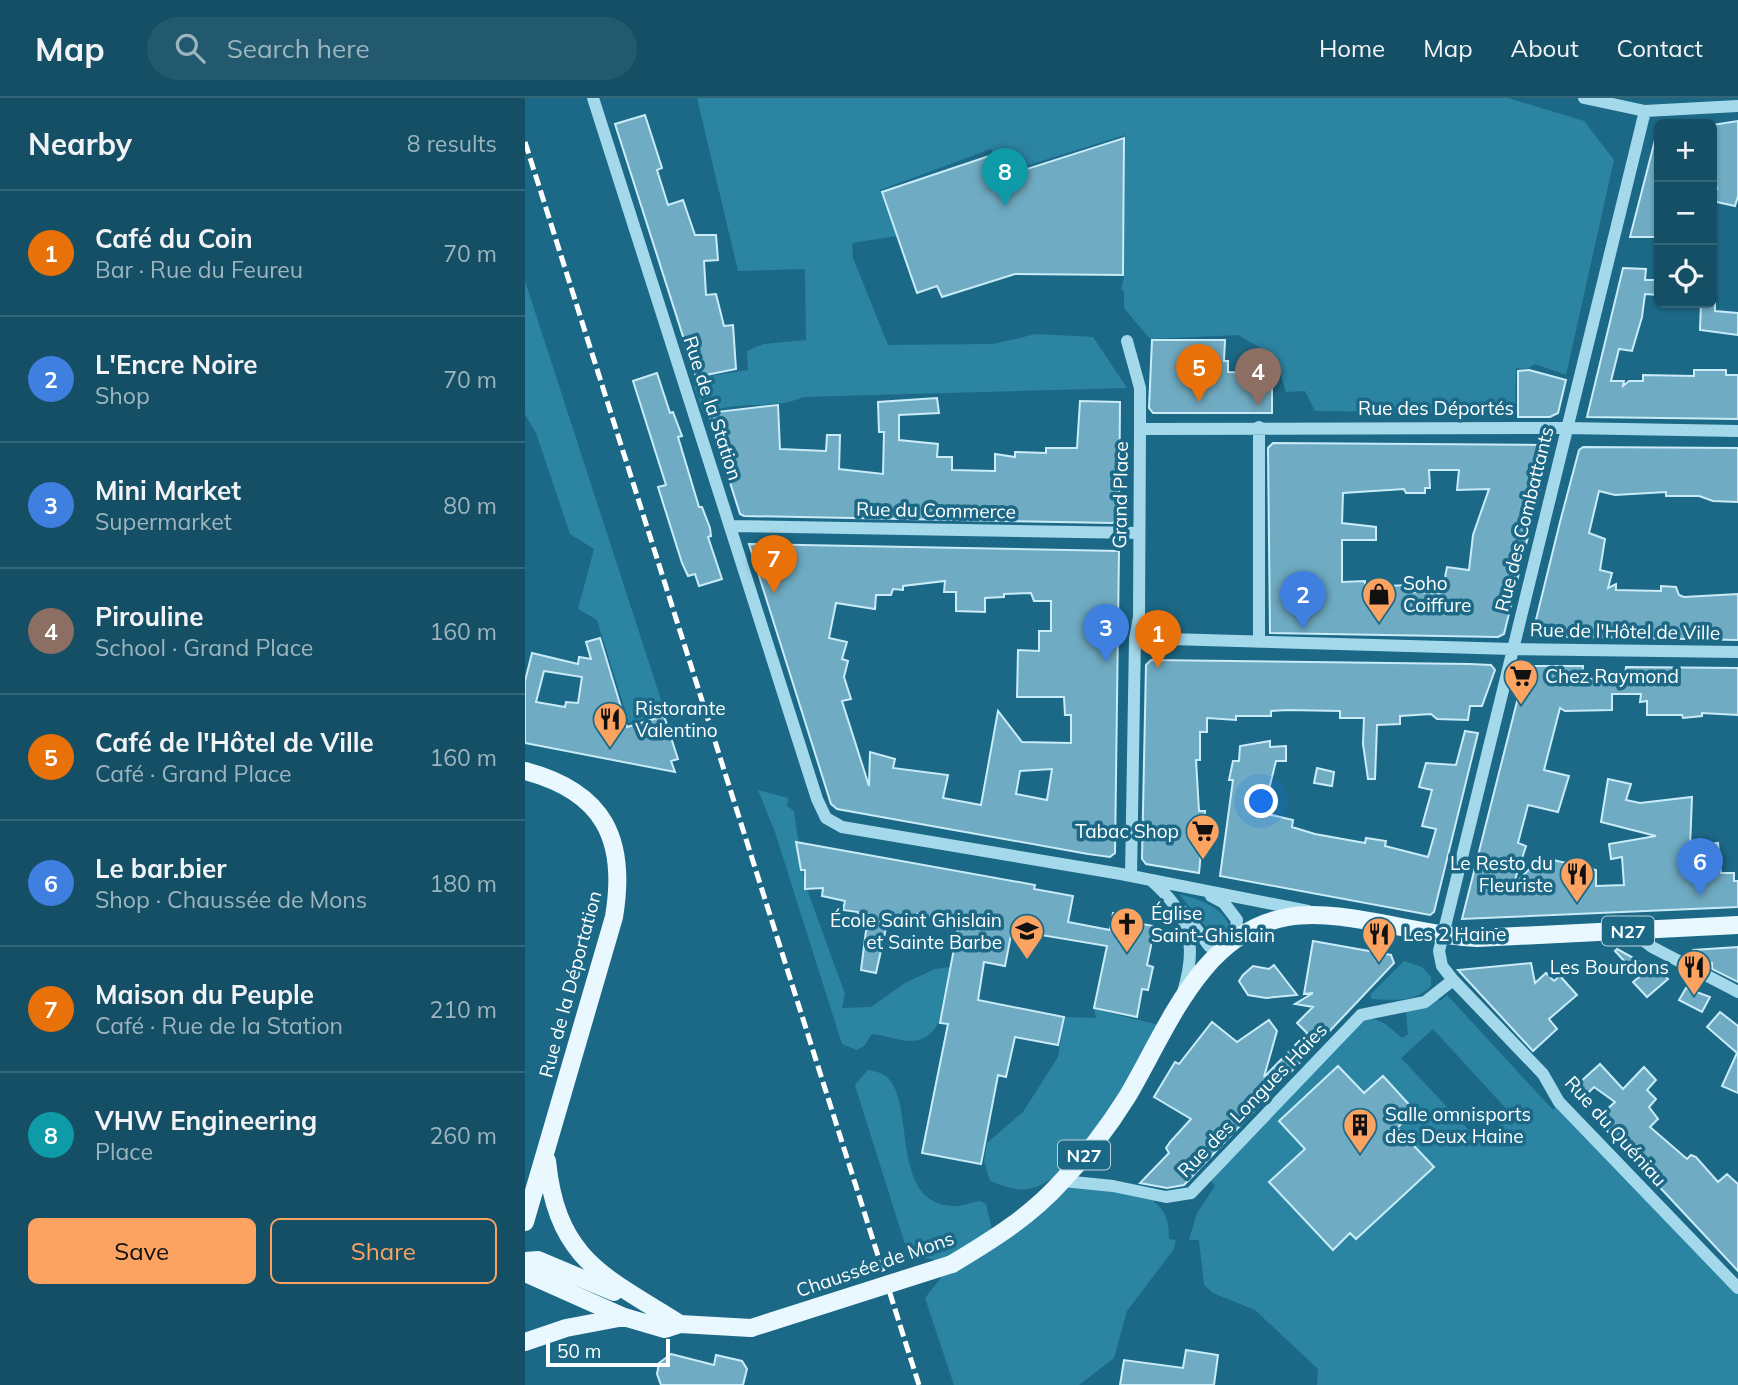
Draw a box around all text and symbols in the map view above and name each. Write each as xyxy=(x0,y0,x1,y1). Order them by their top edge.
search box xyxy=(147,17,637,80)
text: Map xyxy=(35,28,105,69)
icon: search xyxy=(171,29,209,67)
text: Search here xyxy=(227,32,370,65)
text: Home xyxy=(1319,33,1385,63)
text: Map xyxy=(1423,33,1473,63)
text: About xyxy=(1511,33,1579,63)
text: Contact xyxy=(1617,33,1703,63)
map controls xyxy=(1654,119,1717,308)
button: + xyxy=(1654,119,1717,182)
text: Nearby xyxy=(28,125,132,163)
text: 8 results xyxy=(407,129,497,158)
pin: 8 xyxy=(982,148,1028,206)
button: − xyxy=(1654,182,1717,245)
text: Café du Coin xyxy=(95,222,253,255)
text: 1 xyxy=(44,239,58,268)
text: 70 m xyxy=(443,239,497,268)
button: locate xyxy=(1654,245,1717,308)
text: Bar · Rue du Feureu xyxy=(95,255,303,284)
street label: Rue de la Station xyxy=(678,333,748,483)
pin: 5 xyxy=(1176,344,1222,402)
text: L'Encre Noire xyxy=(95,348,258,381)
pin: 4 xyxy=(1235,348,1281,406)
text: 2 xyxy=(44,365,58,394)
text: 70 m xyxy=(443,365,497,394)
text: Shop xyxy=(95,381,150,410)
street label: Rue des Déportés xyxy=(1358,396,1514,420)
street label: Rue des Combattants xyxy=(1489,424,1559,614)
street label: Grand Place xyxy=(1107,441,1133,549)
text: Mini Market xyxy=(95,474,241,507)
text: 3 xyxy=(44,491,58,520)
text: 80 m xyxy=(443,491,497,520)
street label: Rue du Commerce xyxy=(856,497,1016,523)
text: Supermarket xyxy=(95,507,232,536)
pin: 7 xyxy=(751,535,797,593)
pin: 2 xyxy=(1280,571,1326,629)
place label: Soho Coiffure xyxy=(1403,571,1471,617)
shop icon: Soho Coiffure xyxy=(1360,575,1398,624)
text: Pirouline xyxy=(95,600,204,633)
pin: 3 xyxy=(1083,604,1129,662)
pin: 1 xyxy=(1135,610,1181,668)
text: 4 xyxy=(44,617,58,646)
text: 160 m xyxy=(429,617,497,646)
street label: Rue de l'Hôtel de Ville xyxy=(1530,617,1720,645)
text: School · Grand Place xyxy=(95,633,313,662)
supermarket icon: Chez Raymond xyxy=(1502,657,1540,706)
place label: Chez Raymond xyxy=(1545,664,1679,688)
place label: Ristorante Valentino xyxy=(635,696,726,742)
restaurant icon: Ristorante Valentino xyxy=(591,700,629,749)
text: Café de l'Hôtel de Ville xyxy=(95,726,374,759)
text: 5 xyxy=(44,743,58,772)
text: 160 m xyxy=(429,743,497,772)
text: Café · Grand Place xyxy=(95,759,291,788)
your location xyxy=(1244,784,1278,818)
supermarket icon: Tabac Shop xyxy=(1184,812,1222,861)
place label: Tabac Shop xyxy=(1075,819,1179,843)
pin: 6 xyxy=(1677,838,1723,896)
place label: Le Resto du Fleuriste xyxy=(1450,851,1553,897)
text: Le bar.bier xyxy=(95,852,226,885)
restaurant icon: Le Resto du Fleuriste xyxy=(1558,855,1596,904)
text: 6 xyxy=(44,869,58,898)
text: 180 m xyxy=(429,869,497,898)
text: Shop · Chaussée de Mons xyxy=(95,885,367,914)
street label: Rue de la Déportation xyxy=(534,888,606,1080)
place label: Église Saint-Ghislain xyxy=(1151,901,1275,947)
church icon: Église Saint-Ghislain xyxy=(1108,905,1146,954)
place label: École Saint Ghislain et Sainte Barbe xyxy=(830,908,1002,954)
school or university icon: École Saint Ghislain et Sainte Barbe xyxy=(1008,912,1046,961)
restaurant icon: Les 2 Haine xyxy=(1360,915,1398,964)
road number: N27 xyxy=(1602,916,1654,946)
place label: Les 2 Haine xyxy=(1403,922,1506,946)
restaurant icon: Les Bourdons xyxy=(1675,948,1713,997)
place label: Les Bourdons xyxy=(1550,955,1669,979)
text: Maison du Peuple xyxy=(95,978,314,1011)
text: 7 xyxy=(44,995,58,1024)
text: 210 m xyxy=(429,995,497,1024)
text: Café · Rue de la Station xyxy=(95,1011,343,1040)
street label: Rue des Longues Haies xyxy=(1172,1018,1332,1182)
street label: Rue du Quéniau xyxy=(1560,1071,1672,1191)
place label: Salle omnisports des Deux Haine xyxy=(1385,1102,1531,1148)
text: VHW Engineering xyxy=(95,1104,317,1137)
building icon: Salle omnisports des Deux Haine xyxy=(1341,1106,1379,1155)
text: 8 xyxy=(44,1121,58,1150)
text: 260 m xyxy=(429,1121,497,1150)
text: Place xyxy=(95,1137,153,1166)
road number: N27 xyxy=(1058,1140,1110,1170)
button: Save xyxy=(28,1218,256,1284)
button: Share xyxy=(270,1218,497,1284)
street label: Chaussée de Mons xyxy=(793,1226,957,1302)
scale bar xyxy=(546,1336,670,1368)
text: 50 m xyxy=(557,1339,601,1363)

